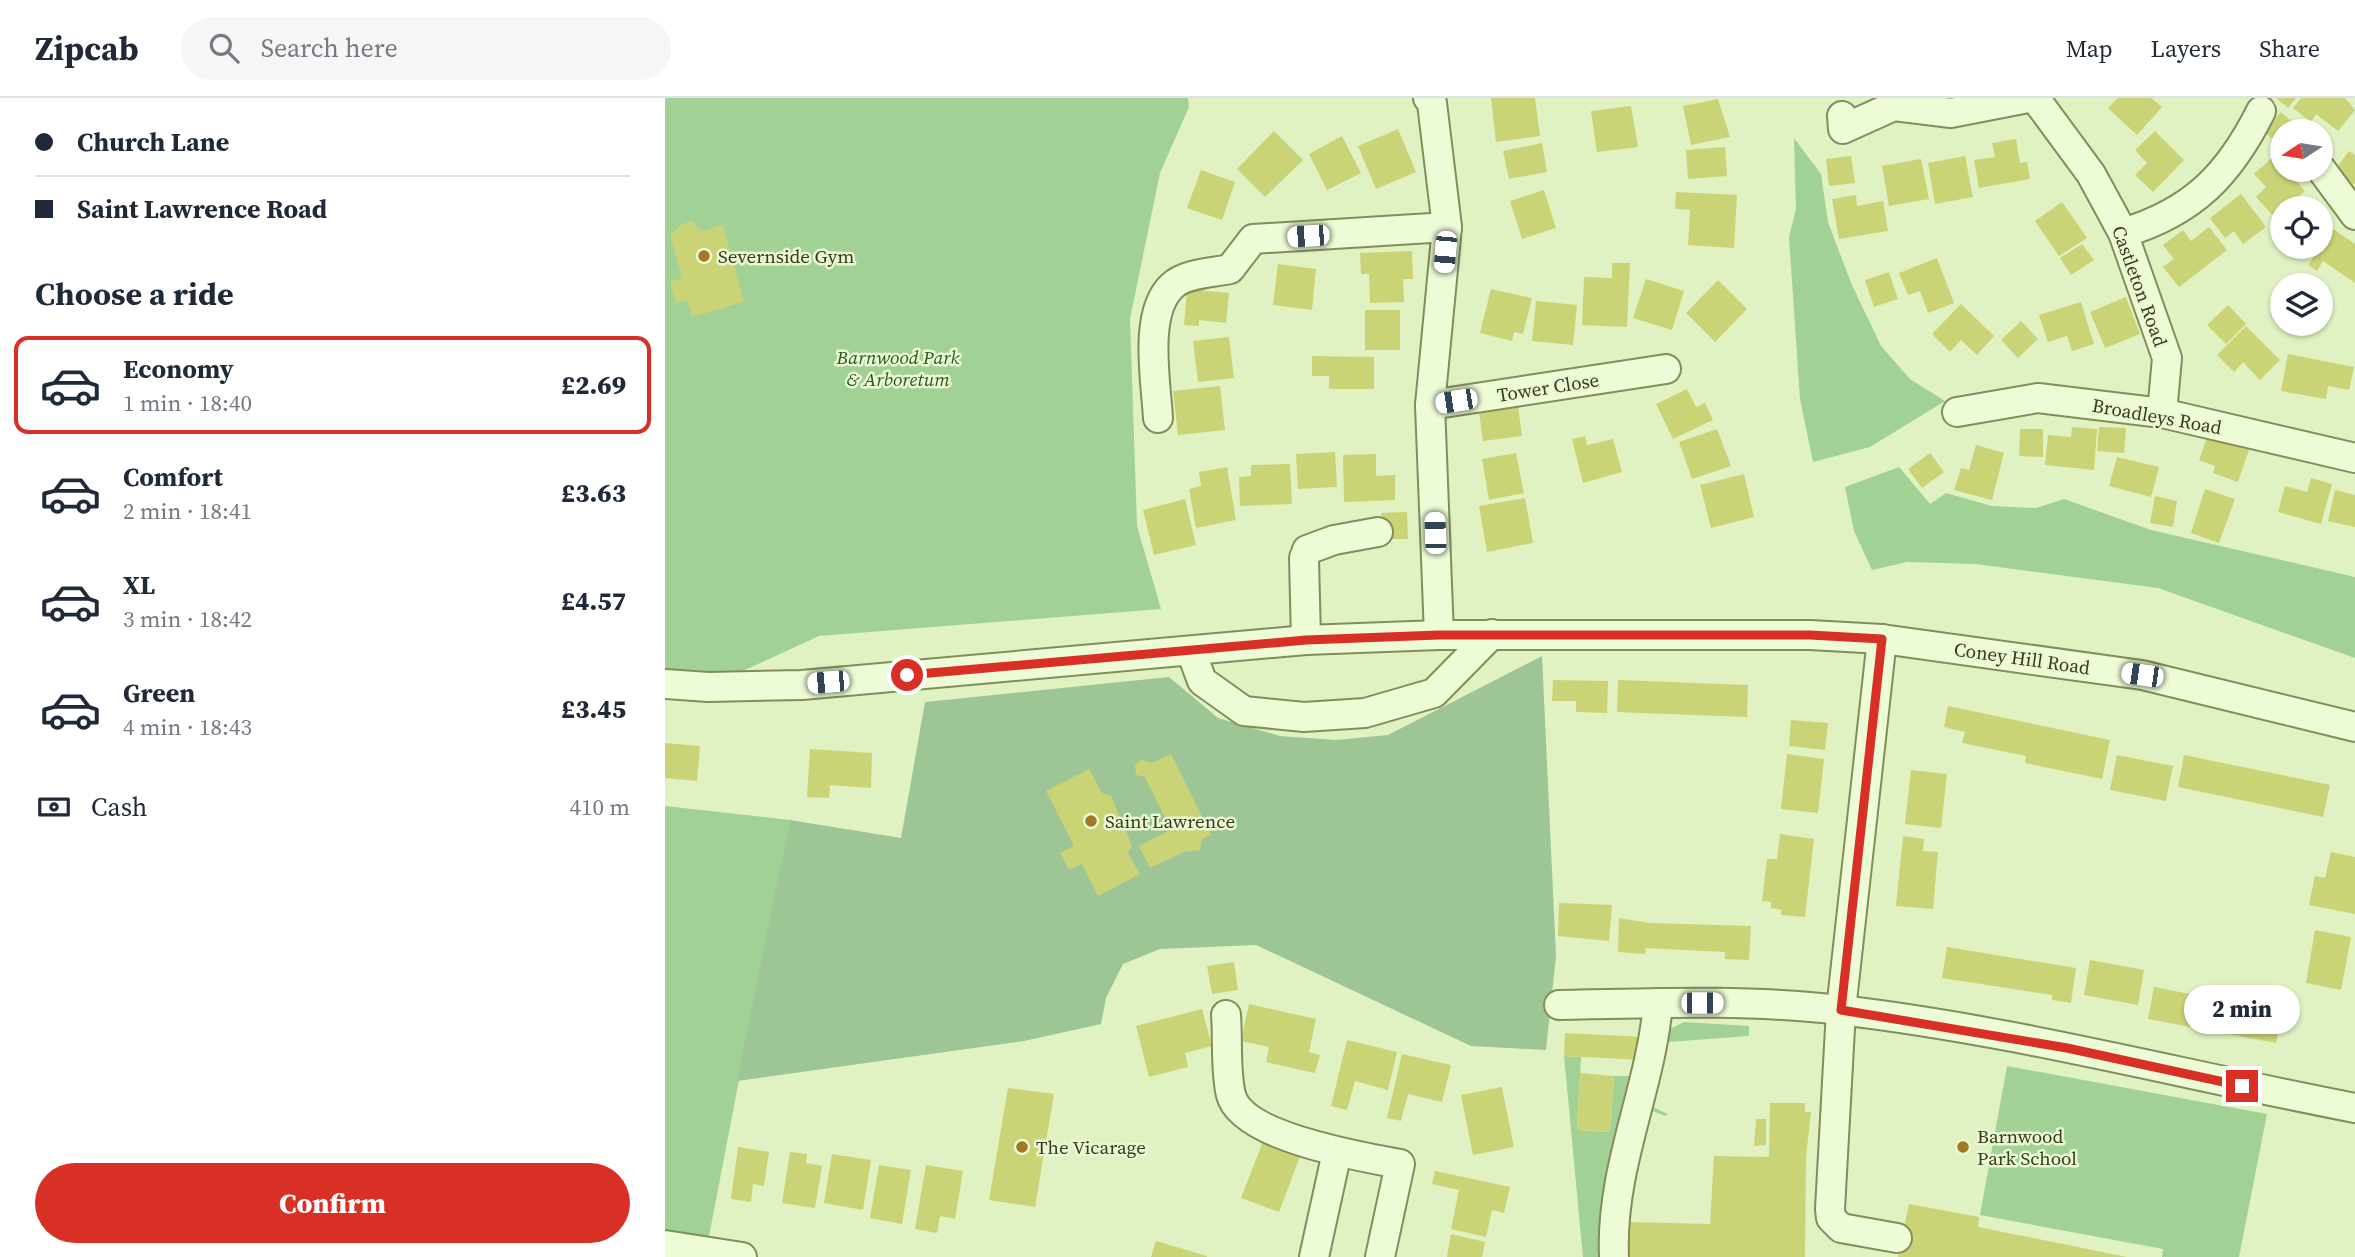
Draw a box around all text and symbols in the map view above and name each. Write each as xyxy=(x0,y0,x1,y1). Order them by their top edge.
search box xyxy=(181,17,671,80)
text: Zipcab xyxy=(35,26,139,71)
icon: search xyxy=(205,29,243,67)
text: Search here xyxy=(261,30,398,66)
text: Map xyxy=(2066,32,2113,65)
text: Layers xyxy=(2151,32,2221,65)
text: Share xyxy=(2259,32,2320,65)
north arrow xyxy=(2270,119,2333,182)
map controls xyxy=(2270,119,2333,336)
text: Church Lane xyxy=(77,124,229,160)
text: Saint Lawrence Road xyxy=(77,191,327,227)
button: locate xyxy=(2270,196,2333,259)
street label: Castleton Road xyxy=(2106,222,2174,350)
car xyxy=(1287,224,1330,248)
car xyxy=(1433,230,1458,274)
place label: Severnside Gym xyxy=(718,243,854,269)
marker: Severnside Gym xyxy=(696,248,712,264)
text: Choose a ride xyxy=(35,272,234,316)
button: layers xyxy=(2270,273,2333,336)
park label: Barnwood Park & Arboretum xyxy=(835,344,960,392)
text: Economy xyxy=(123,351,234,387)
icon: car xyxy=(39,354,102,417)
street label: Tower Close xyxy=(1495,366,1601,408)
text: £2.69 xyxy=(561,367,626,403)
text: 1 min · 18:40 xyxy=(123,387,252,419)
car xyxy=(1434,387,1479,415)
street label: Broadleys Road xyxy=(2090,392,2224,440)
text: Comfort xyxy=(123,459,223,495)
icon: car xyxy=(39,462,102,525)
text: £3.63 xyxy=(561,475,626,511)
text: 2 min · 18:41 xyxy=(123,495,252,527)
car xyxy=(1424,512,1447,554)
text: XL xyxy=(123,567,155,603)
icon: car xyxy=(39,570,102,633)
text: £4.57 xyxy=(561,583,626,619)
text: 3 min · 18:42 xyxy=(123,603,252,635)
street label: Coney Hill Road xyxy=(1952,636,2092,680)
route start xyxy=(891,659,923,691)
car xyxy=(2120,662,2165,688)
car xyxy=(807,670,850,694)
text: Green xyxy=(123,675,195,711)
icon: car xyxy=(39,678,102,741)
text: £3.45 xyxy=(561,691,626,727)
text: 4 min · 18:43 xyxy=(123,711,252,743)
icon: cash xyxy=(35,788,73,826)
text: Cash xyxy=(91,789,147,825)
text: 410 m xyxy=(569,791,630,823)
place label: Saint Lawrence xyxy=(1105,808,1235,834)
marker: Saint Lawrence xyxy=(1083,813,1099,829)
callout: 2 min xyxy=(2184,984,2300,1034)
car xyxy=(1682,993,1724,1014)
text: 2 min xyxy=(2212,993,2272,1025)
route end xyxy=(2226,1070,2258,1102)
place label: Barnwood Park School xyxy=(1977,1123,2077,1171)
place label: The Vicarage xyxy=(1036,1134,1146,1160)
marker: The Vicarage xyxy=(1014,1139,1030,1155)
marker: Barnwood Park School xyxy=(1955,1139,1971,1155)
button: Confirm xyxy=(35,1163,630,1243)

